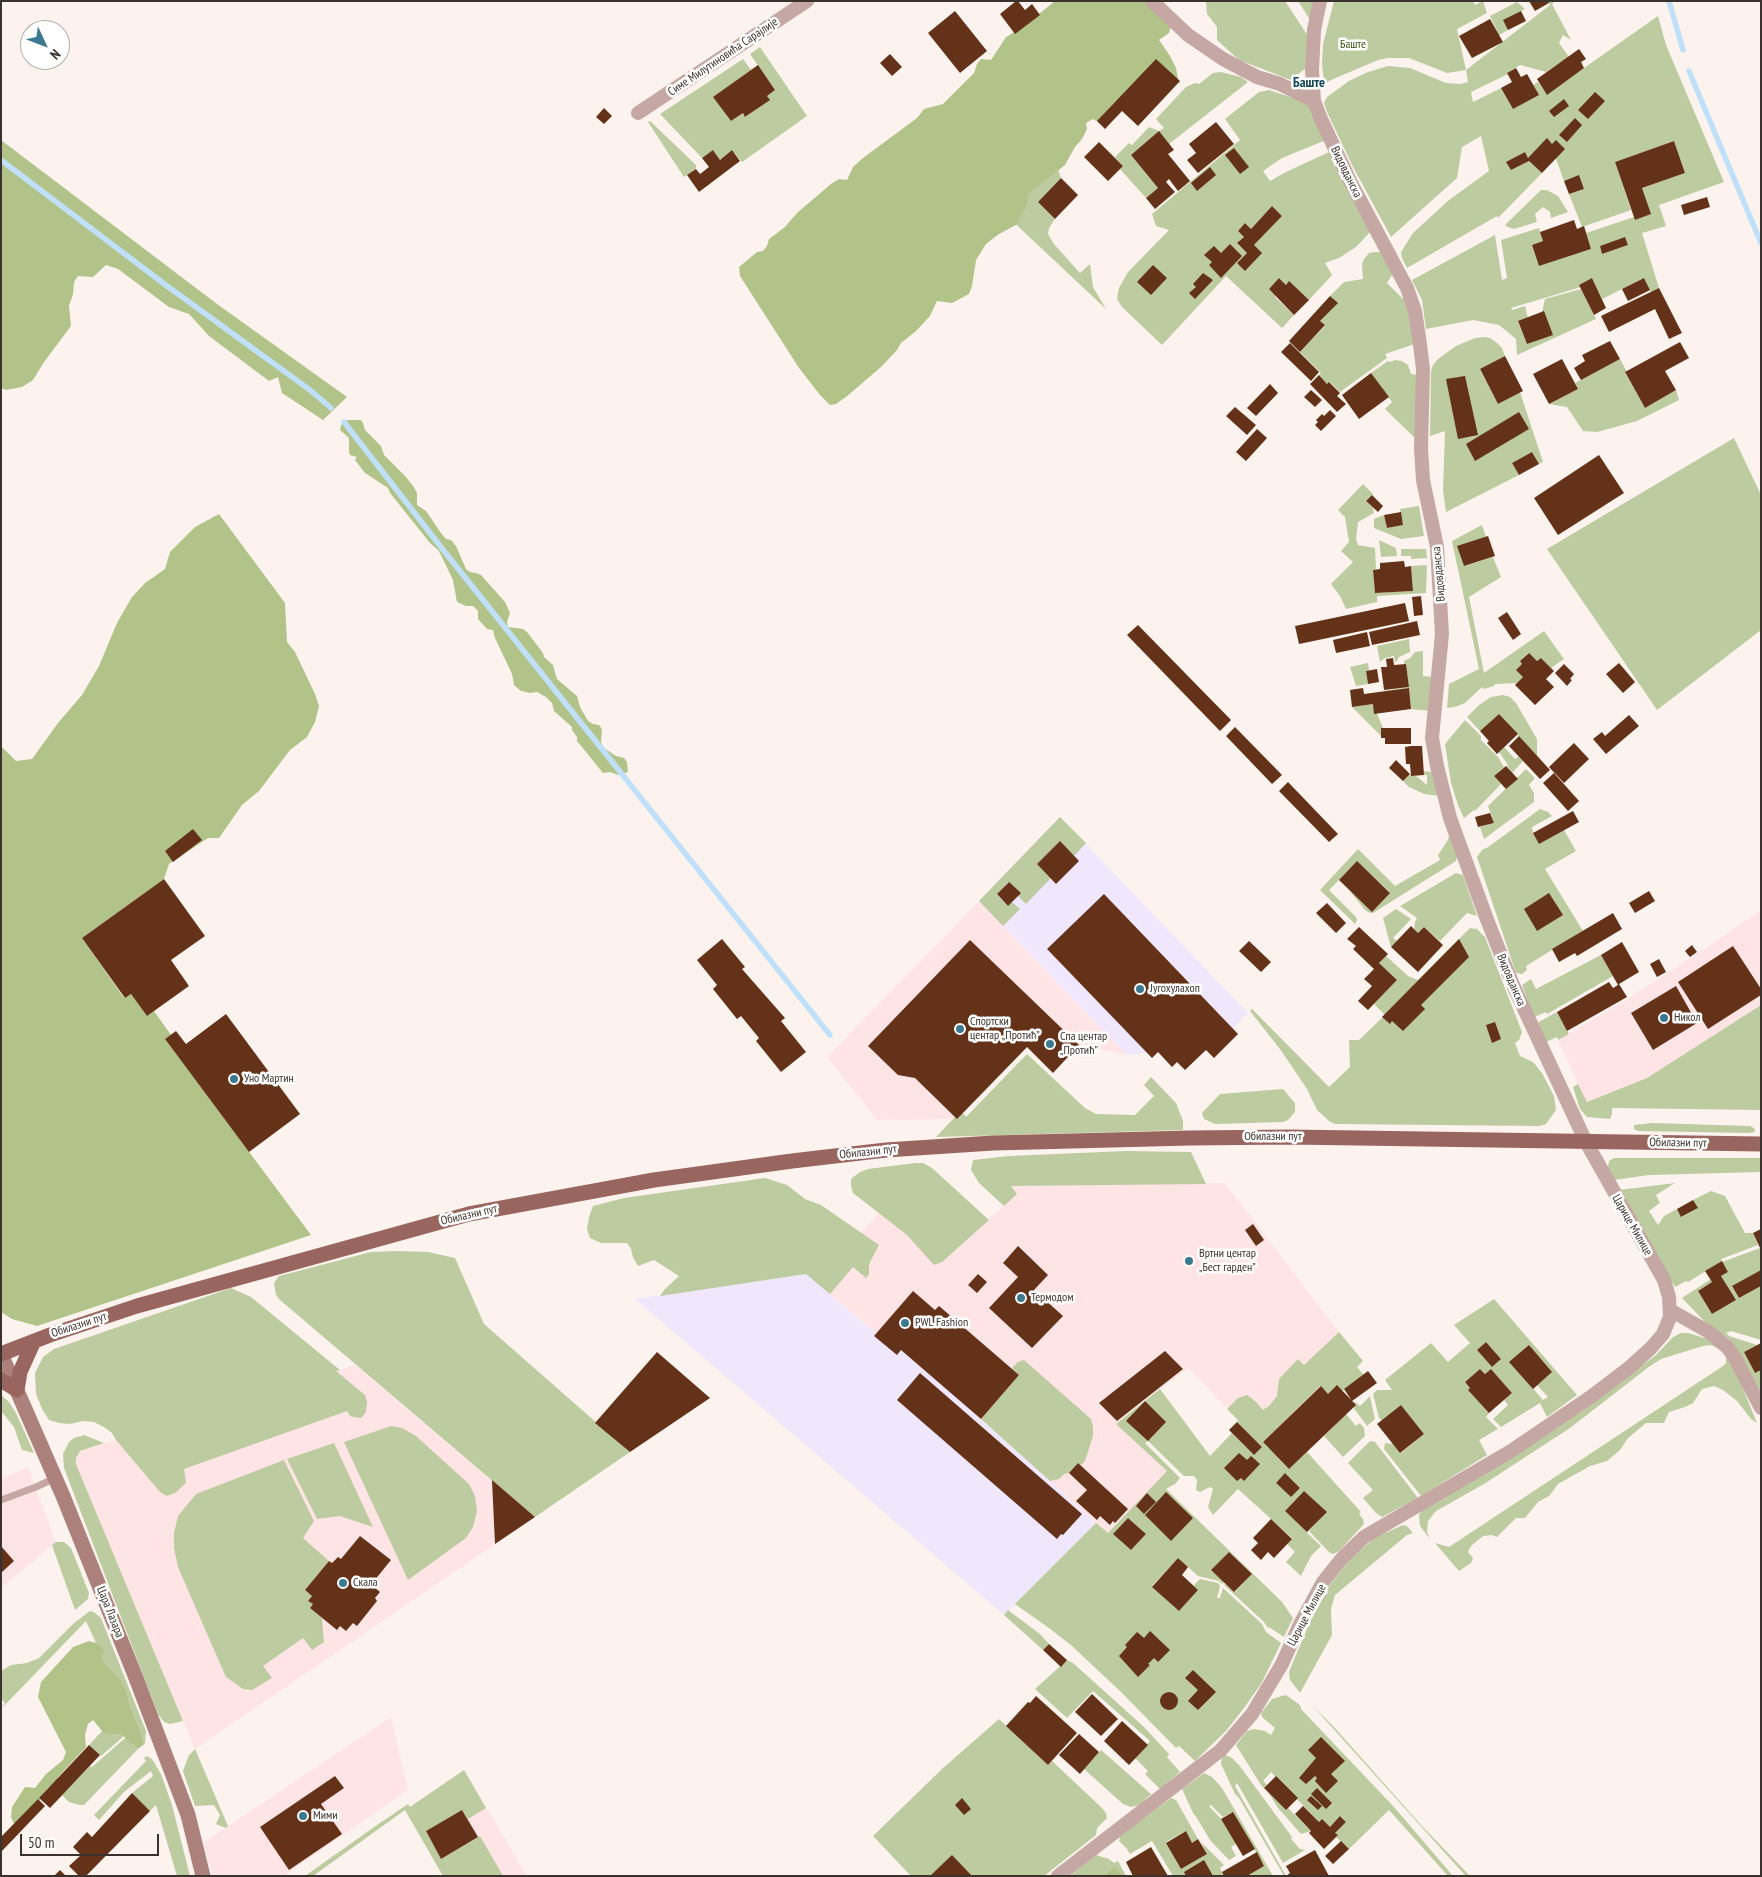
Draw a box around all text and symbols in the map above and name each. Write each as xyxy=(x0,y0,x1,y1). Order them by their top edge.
street label: Симе Милутиновића Сарајлије xyxy=(665,15,781,99)
north arrow xyxy=(20,20,70,70)
park label: Баште xyxy=(1340,38,1366,52)
text: N xyxy=(46,46,64,63)
district label: Баште xyxy=(1293,75,1325,91)
street label: Видовданска xyxy=(1327,144,1365,200)
street label: Видовданска xyxy=(1429,546,1449,602)
street label: Видовданска xyxy=(1494,952,1528,1008)
place label: Југохулахоп xyxy=(1150,982,1200,996)
marker: Југохулахоп xyxy=(1134,983,1146,995)
place label: Никол xyxy=(1674,1011,1700,1025)
marker: Никол xyxy=(1658,1012,1670,1024)
place label: Спортски центар „Протић” xyxy=(970,1015,1040,1043)
marker: Спортски центар „Протић” xyxy=(954,1023,966,1035)
place label: Спа центар „Протић” xyxy=(1060,1030,1107,1058)
marker: Спа центар „Протић” xyxy=(1044,1038,1056,1050)
place label: Уно Мартин xyxy=(244,1072,294,1086)
marker: Уно Мартин xyxy=(228,1073,240,1085)
street label: Обилазни пут xyxy=(1244,1130,1302,1144)
street label: Обилазни пут xyxy=(1649,1135,1707,1151)
street label: Обилазни пут xyxy=(839,1142,897,1162)
street label: Царице Милице xyxy=(1609,1192,1655,1258)
street label: Обилазни пут xyxy=(439,1202,499,1228)
place label: Вртни центар „Бест гарден” xyxy=(1199,1247,1256,1275)
marker: Вртни центар „Бест гарден” xyxy=(1183,1255,1195,1267)
place label: Термодом xyxy=(1031,1291,1073,1305)
marker: Термодом xyxy=(1015,1292,1027,1304)
street label: Обилазни пут xyxy=(49,1309,109,1341)
place label: PWL Fashion xyxy=(915,1316,968,1330)
marker: PWL Fashion xyxy=(899,1317,911,1329)
place label: Скала xyxy=(353,1576,378,1590)
marker: Скала xyxy=(337,1577,349,1589)
street label: Царице Милице xyxy=(1285,1582,1329,1648)
street label: Цара Лазара xyxy=(93,1584,127,1640)
place label: Мими xyxy=(313,1809,337,1823)
marker: Мими xyxy=(297,1810,309,1822)
scale bar xyxy=(22,1824,161,1856)
text: 50 m xyxy=(28,1833,54,1852)

